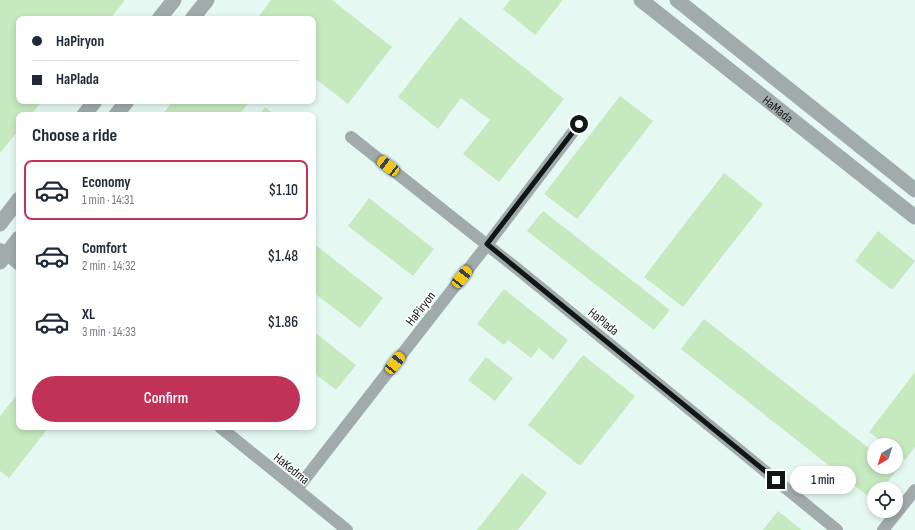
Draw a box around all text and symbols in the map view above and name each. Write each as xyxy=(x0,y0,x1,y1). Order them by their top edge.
text: HaPiryon xyxy=(56,32,104,51)
text: HaPlada xyxy=(56,70,99,89)
street label: HaMada xyxy=(759,92,796,127)
route start xyxy=(570,115,588,133)
text: Choose a ride xyxy=(32,125,117,146)
car xyxy=(375,154,401,178)
icon: car xyxy=(34,172,70,208)
text: Economy xyxy=(82,173,131,192)
text: $1.10 xyxy=(269,181,298,200)
text: 1 min · 14:31 xyxy=(82,192,134,208)
icon: car xyxy=(34,238,70,274)
text: Comfort xyxy=(82,239,127,258)
text: $1.48 xyxy=(268,247,298,266)
text: 2 min · 14:32 xyxy=(82,258,136,274)
car xyxy=(450,264,474,290)
street label: HaPiryon xyxy=(402,288,439,329)
icon: car xyxy=(34,304,70,340)
text: XL xyxy=(82,305,95,324)
street label: HaPlada xyxy=(585,305,622,339)
text: $1.86 xyxy=(268,313,298,332)
text: 3 min · 14:33 xyxy=(82,324,136,340)
car xyxy=(383,350,407,376)
button: Confirm xyxy=(32,376,300,422)
north arrow xyxy=(867,438,903,474)
map controls xyxy=(867,438,903,518)
street label: HaKedma xyxy=(270,450,312,488)
callout: 1 min xyxy=(790,466,856,494)
route end xyxy=(767,471,785,489)
text: 1 min xyxy=(811,472,835,488)
button: locate xyxy=(867,482,903,518)

